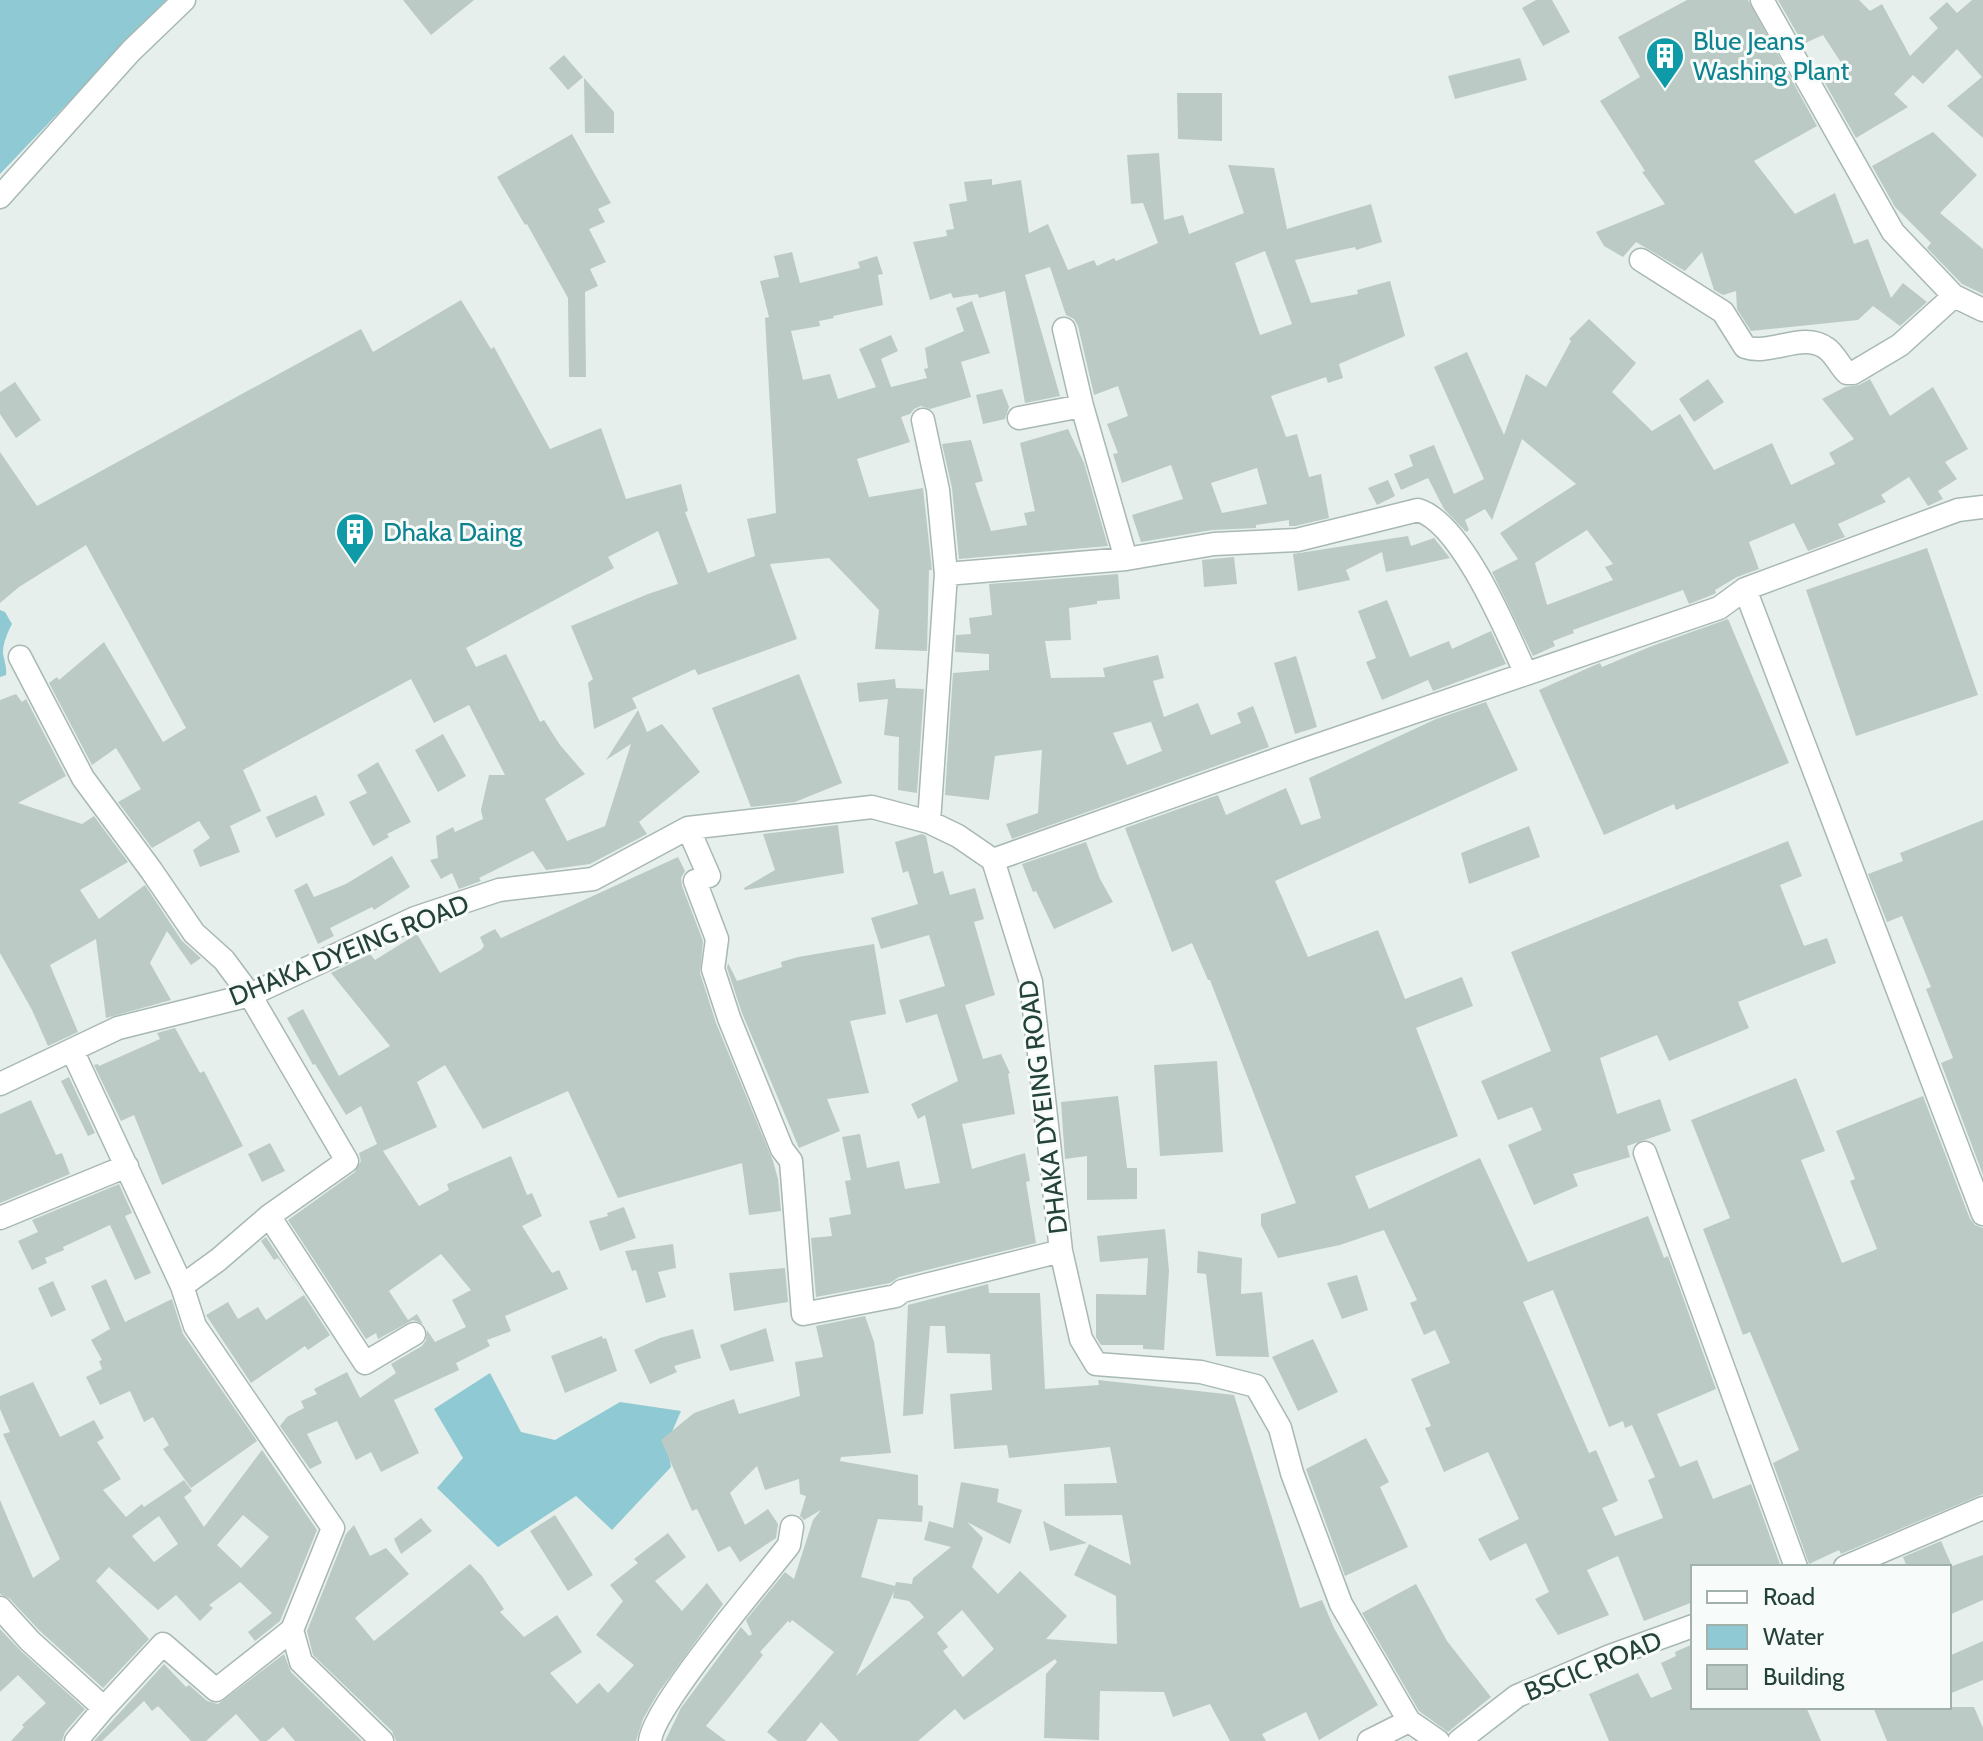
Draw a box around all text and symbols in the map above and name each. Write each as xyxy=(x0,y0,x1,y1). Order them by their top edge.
place label: Blue Jeans Washing Plant xyxy=(1693,25,1849,87)
building icon: Blue Jeans Washing Plant xyxy=(1644,35,1686,90)
building icon: Dhaka Daing xyxy=(334,511,376,566)
place label: Dhaka Daing xyxy=(383,516,523,548)
street label: DHAKA DYEING ROAD xyxy=(224,887,474,1013)
street label: DHAKA DYEING ROAD xyxy=(1012,978,1074,1236)
legend xyxy=(1691,1565,1951,1709)
text: Road xyxy=(1763,1582,1815,1611)
text: Water xyxy=(1763,1622,1824,1651)
street label: BSCIC ROAD xyxy=(1520,1624,1666,1708)
text: Building xyxy=(1763,1662,1845,1691)

